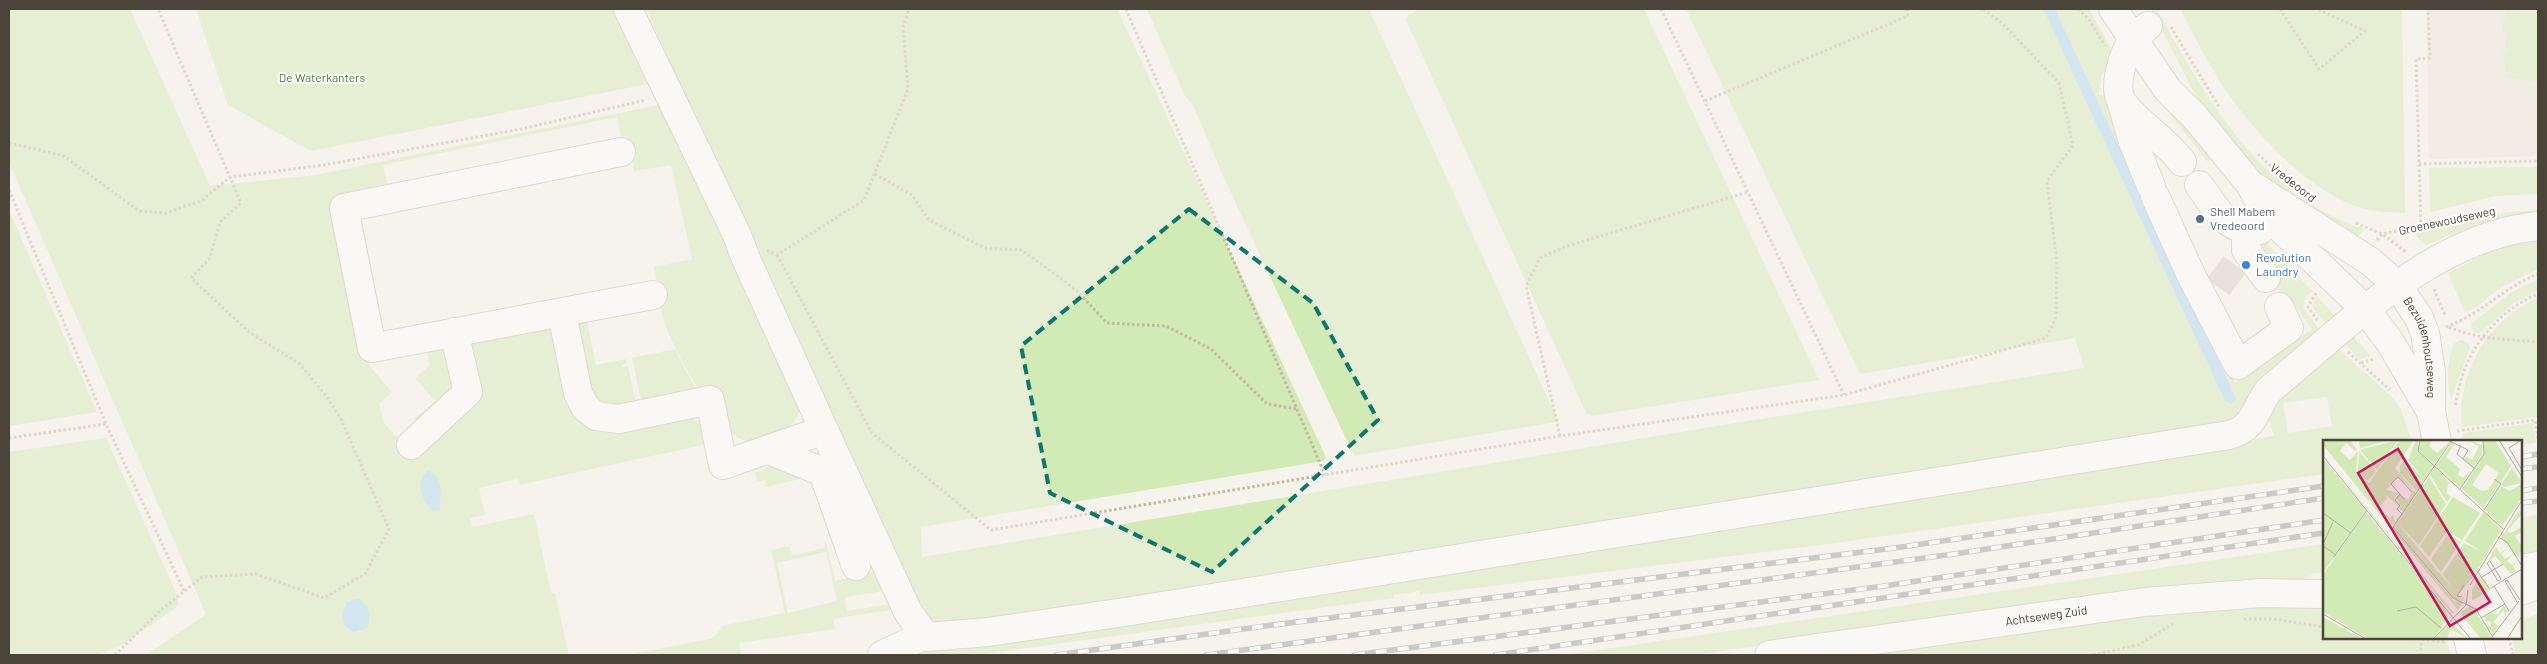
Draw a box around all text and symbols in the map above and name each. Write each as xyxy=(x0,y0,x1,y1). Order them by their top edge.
park label: De Waterkanters xyxy=(279,70,365,84)
street label: Vredeoord xyxy=(2268,160,2319,205)
street label: Groenewoudseweg xyxy=(2397,203,2496,237)
place label: Shell Mabem Vredeoord xyxy=(2210,204,2275,232)
marker: Shell Mabem Vredeoord xyxy=(2194,213,2206,225)
place label: Revolution Laundry xyxy=(2256,250,2311,278)
marker: Revolution Laundry xyxy=(2240,259,2252,271)
street label: Bezuidenhoutseweg xyxy=(2401,294,2439,398)
inset map xyxy=(2323,440,2522,639)
street label: Achtseweg Zuid xyxy=(2004,602,2088,628)

